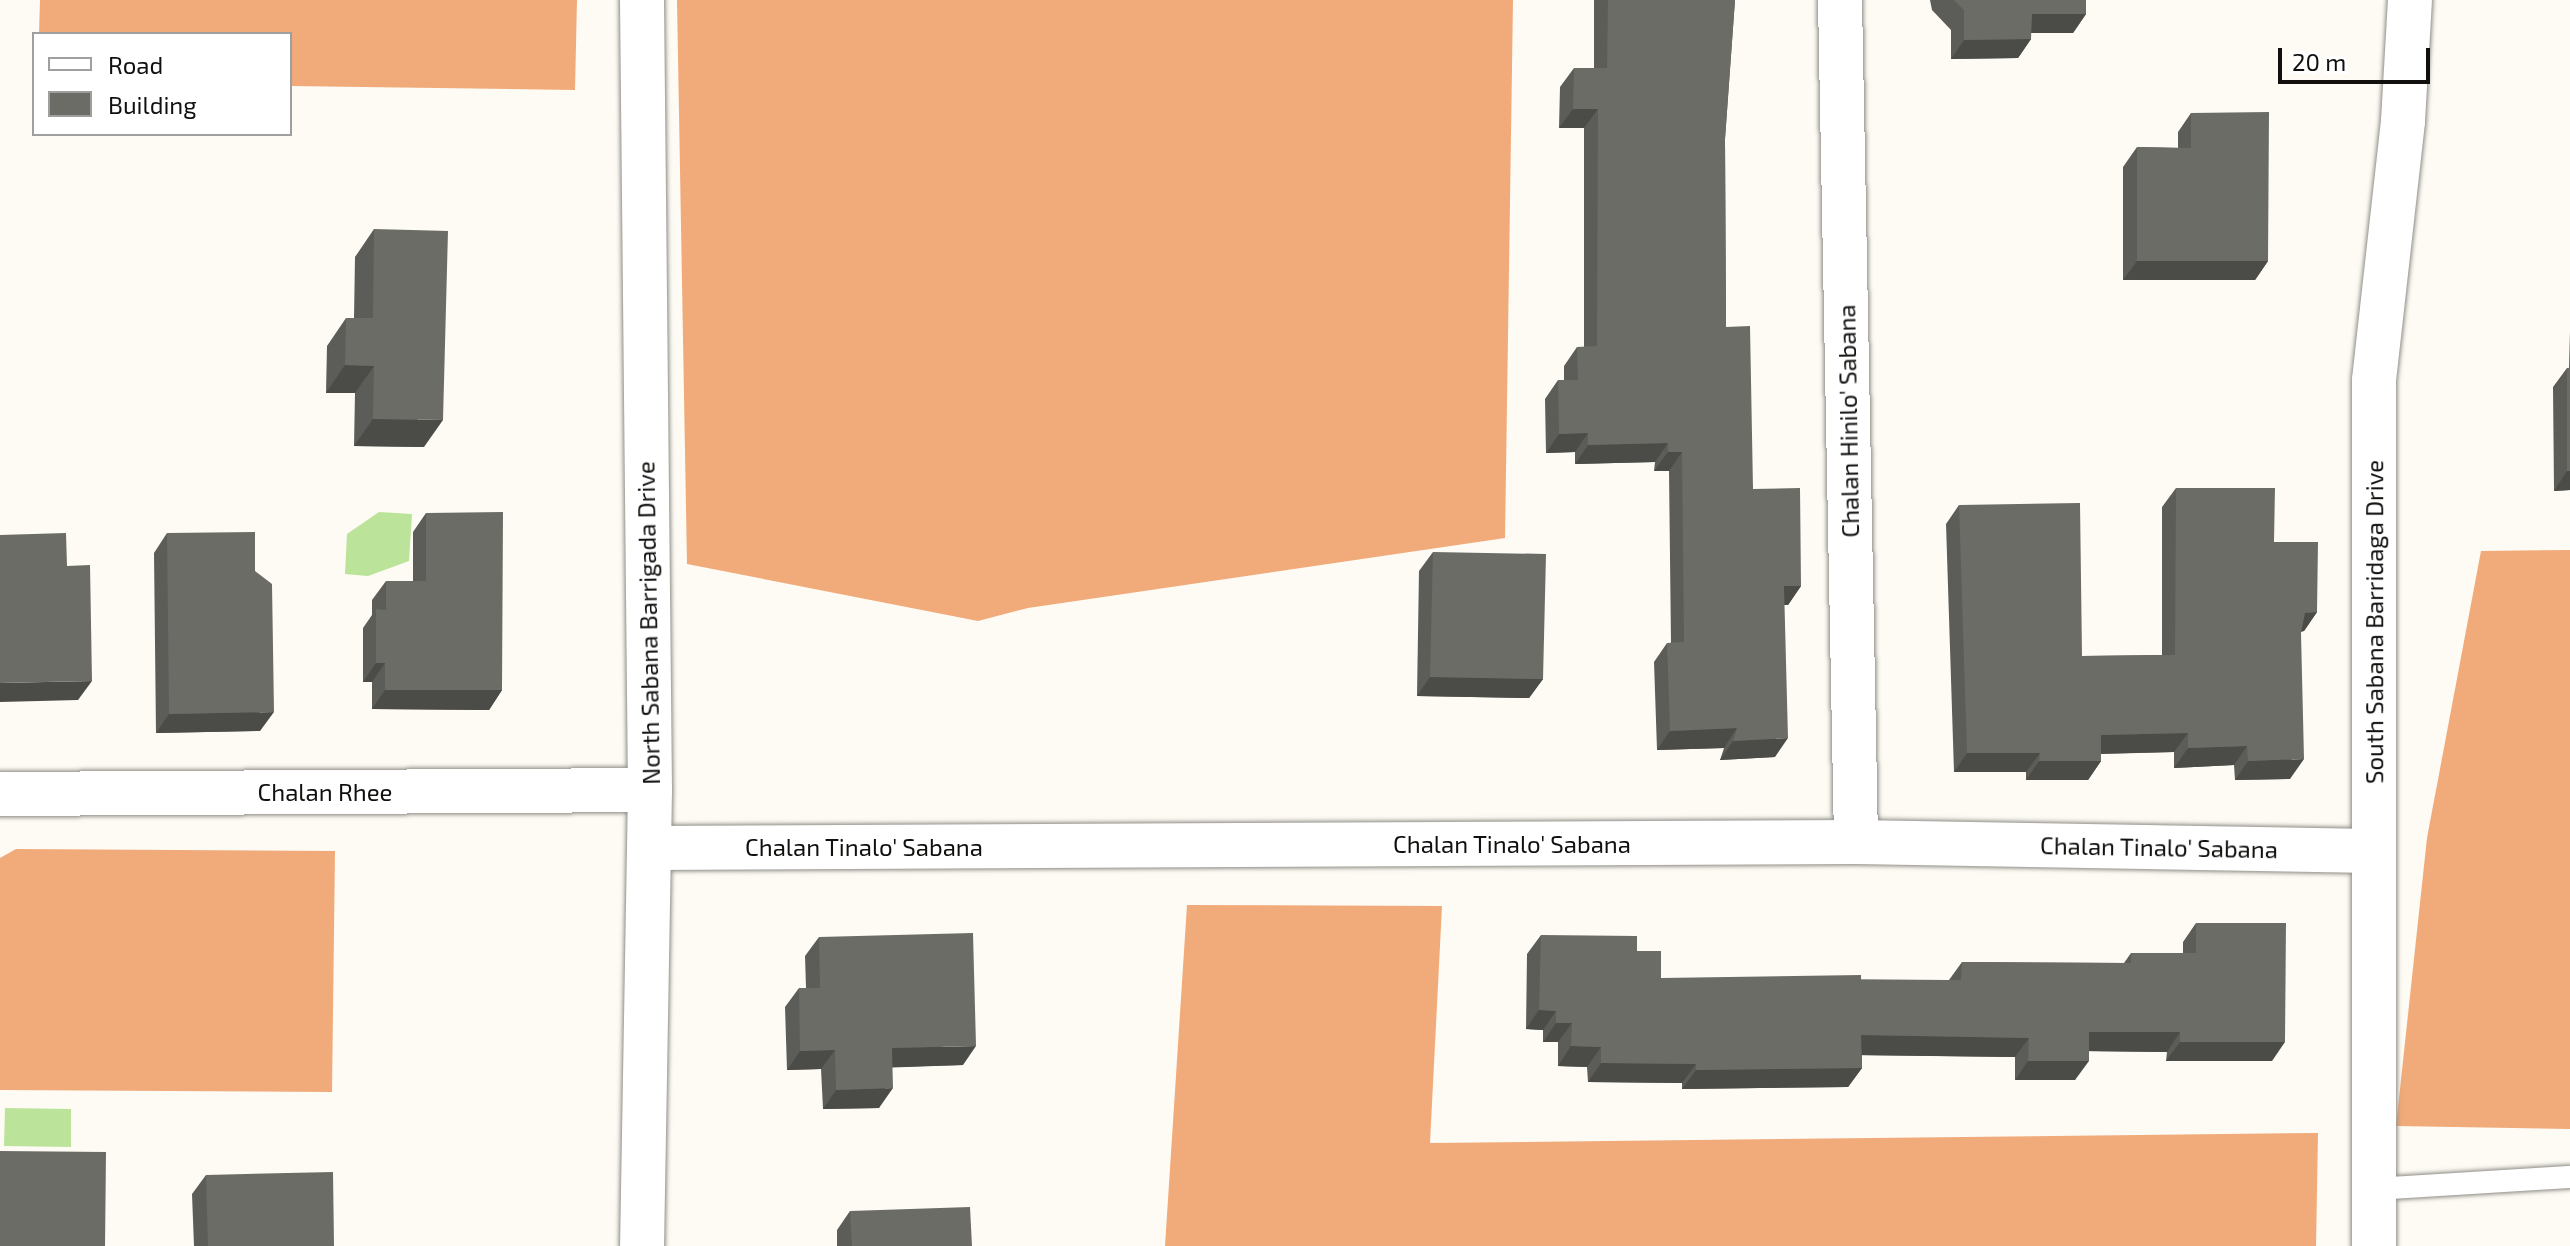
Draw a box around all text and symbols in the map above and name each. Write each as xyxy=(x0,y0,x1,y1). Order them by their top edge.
legend xyxy=(32,32,292,136)
scale bar xyxy=(2282,32,2434,82)
text: 20 m xyxy=(2292,47,2346,76)
text: Road xyxy=(108,50,163,79)
text: Building xyxy=(108,90,197,119)
street label: Chalan Hinilo' Sabana xyxy=(1832,304,1864,538)
street label: South Sabana Barridaga Drive xyxy=(2360,460,2388,784)
street label: North Sabana Barrigada Drive xyxy=(631,461,665,785)
street label: Chalan Rhee xyxy=(258,778,392,806)
street label: Chalan Tinalo' Sabana xyxy=(1393,830,1631,858)
street label: Chalan Tinalo' Sabana xyxy=(2039,831,2279,863)
street label: Chalan Tinalo' Sabana xyxy=(745,833,983,861)

